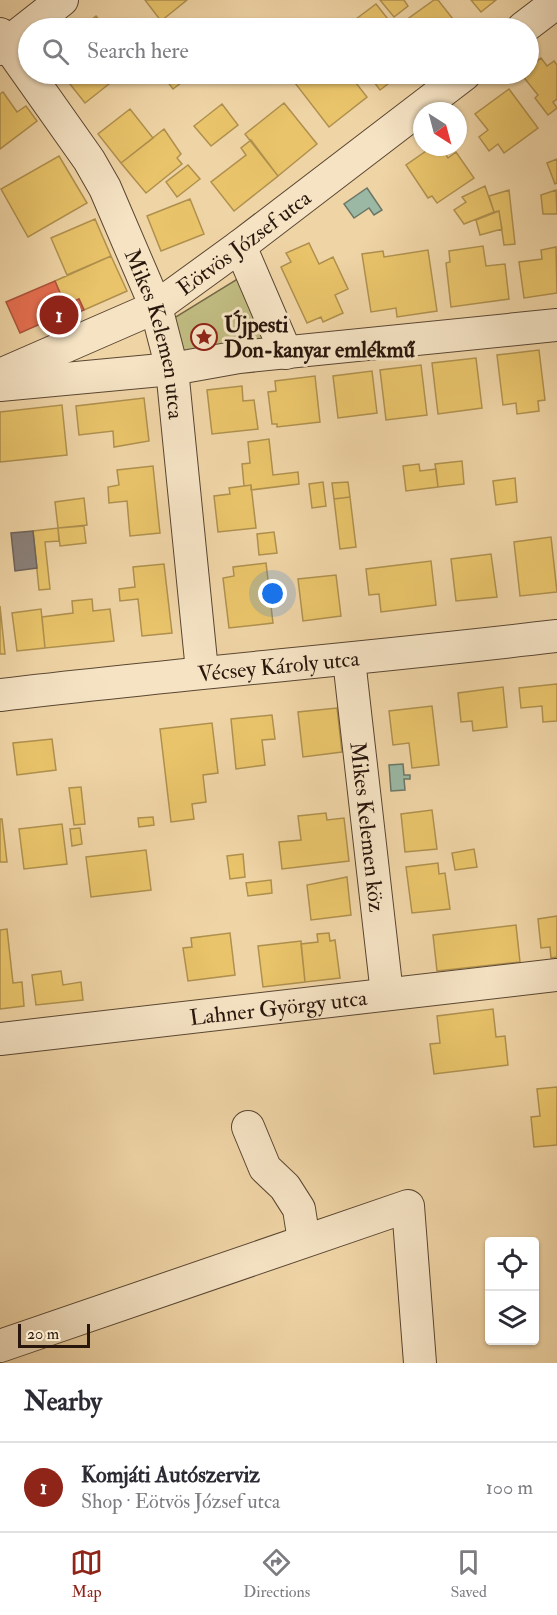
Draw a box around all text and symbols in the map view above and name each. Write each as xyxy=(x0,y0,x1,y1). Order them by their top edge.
search box xyxy=(18,18,539,84)
icon: search xyxy=(39,35,72,68)
text: Search here xyxy=(87,37,189,65)
north arrow xyxy=(413,102,467,156)
street label: Eötvös József utca xyxy=(172,183,318,302)
street label: Mikes Kelemen utca xyxy=(118,245,190,421)
pin: 1 xyxy=(40,292,78,338)
place label: Újpesti Don-kanyar emlékmű xyxy=(224,309,415,365)
place icon: Újpesti Don-kanyar emlékmű xyxy=(189,322,219,352)
your location xyxy=(258,579,287,608)
street label: Vécsey Károly utca xyxy=(196,644,362,689)
street label: Mikes Kelemen köz xyxy=(343,740,391,914)
street label: Lahner György utca xyxy=(188,984,369,1032)
map controls xyxy=(485,1237,539,1345)
button: locate xyxy=(485,1237,539,1291)
button: layers xyxy=(485,1291,539,1345)
scale bar xyxy=(18,1321,90,1348)
text: 20 m xyxy=(27,1324,59,1344)
text: Nearby xyxy=(24,1386,102,1418)
text: Komjáti Autószerviz xyxy=(81,1461,260,1489)
text: 1 xyxy=(40,1475,47,1500)
text: 100 m xyxy=(486,1475,533,1500)
text: Shop · Eötvös József utca xyxy=(81,1489,280,1514)
tab: Map xyxy=(70,1546,103,1602)
tab: Directions xyxy=(243,1546,310,1602)
tab: Saved xyxy=(450,1546,487,1602)

